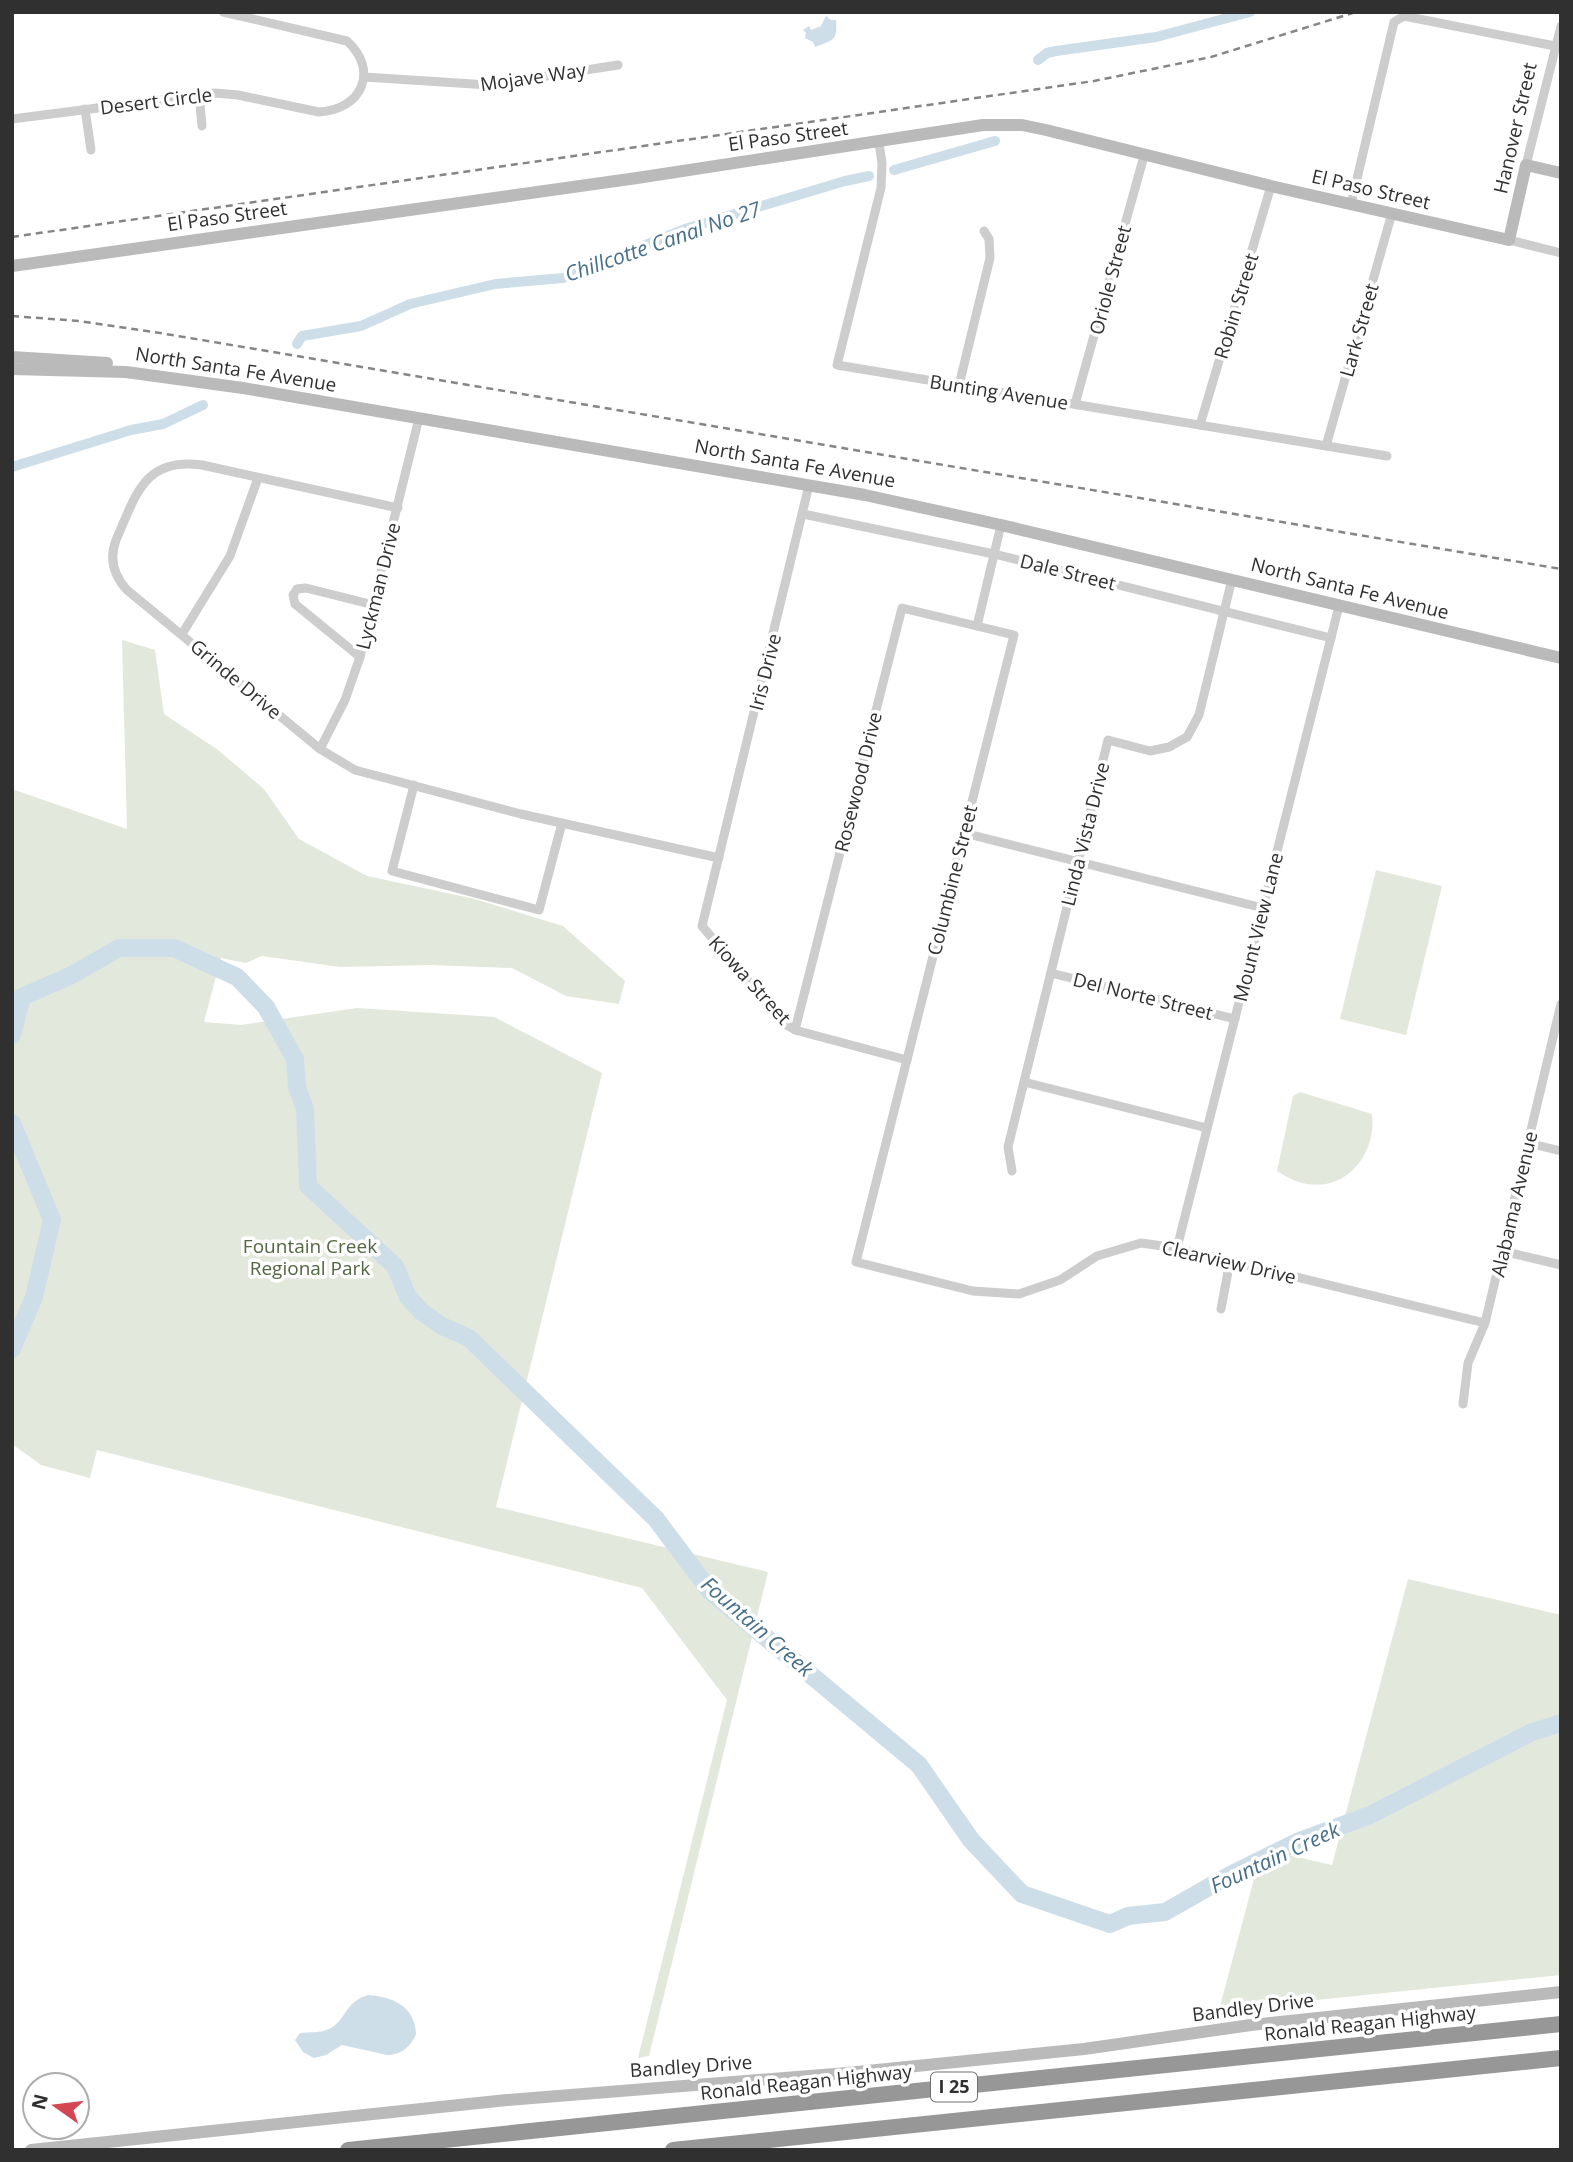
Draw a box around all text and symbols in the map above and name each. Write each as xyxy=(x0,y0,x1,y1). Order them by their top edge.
street label: Mojave Way xyxy=(478,57,588,97)
street label: Hanover Street xyxy=(1487,60,1543,196)
street label: Desert Circle xyxy=(98,81,214,121)
street label: El Paso Street xyxy=(726,115,850,157)
street label: El Paso Street xyxy=(1309,163,1433,215)
water label: Chillcotte Canal No 27 xyxy=(561,194,765,288)
street label: El Paso Street xyxy=(165,195,289,237)
street label: Oriole Street xyxy=(1083,222,1137,338)
street label: Robin Street xyxy=(1208,250,1264,362)
street label: Lark Street xyxy=(1333,280,1385,380)
street label: North Santa Fe Avenue xyxy=(134,340,338,398)
street label: Bunting Avenue xyxy=(928,368,1070,416)
street label: North Santa Fe Avenue xyxy=(693,433,897,493)
street label: Lyckman Drive xyxy=(350,520,406,652)
street label: Dale Street xyxy=(1017,548,1119,597)
street label: North Santa Fe Avenue xyxy=(1248,551,1452,625)
street label: Iris Drive xyxy=(743,631,787,713)
street label: Grinde Drive xyxy=(185,633,287,725)
street label: Rosewood Drive xyxy=(828,709,888,855)
street label: Linda Vista Drive xyxy=(1055,759,1115,909)
street label: Columbine Street xyxy=(921,802,983,958)
street label: Mount View Lane xyxy=(1227,850,1289,1004)
street label: Kiowa Street xyxy=(703,930,797,1030)
street label: Del Norte Street xyxy=(1070,966,1216,1026)
street label: Alabama Avenue xyxy=(1485,1129,1543,1279)
park label: Fountain Creek Regional Park xyxy=(243,1233,377,1281)
street label: Clearview Drive xyxy=(1159,1234,1299,1290)
water label: Fountain Creek xyxy=(696,1570,820,1683)
water label: Fountain Creek xyxy=(1205,1815,1344,1899)
street label: Bandley Drive xyxy=(1191,1987,1315,2027)
street label: Ronald Reagan Highway xyxy=(1263,1999,1478,2047)
street label: Bandley Drive xyxy=(629,2049,753,2083)
street label: Ronald Reagan Highway xyxy=(699,2058,914,2106)
north arrow xyxy=(21,2071,91,2141)
road number: I 25 xyxy=(931,2073,977,2102)
text: N xyxy=(25,2091,54,2113)

